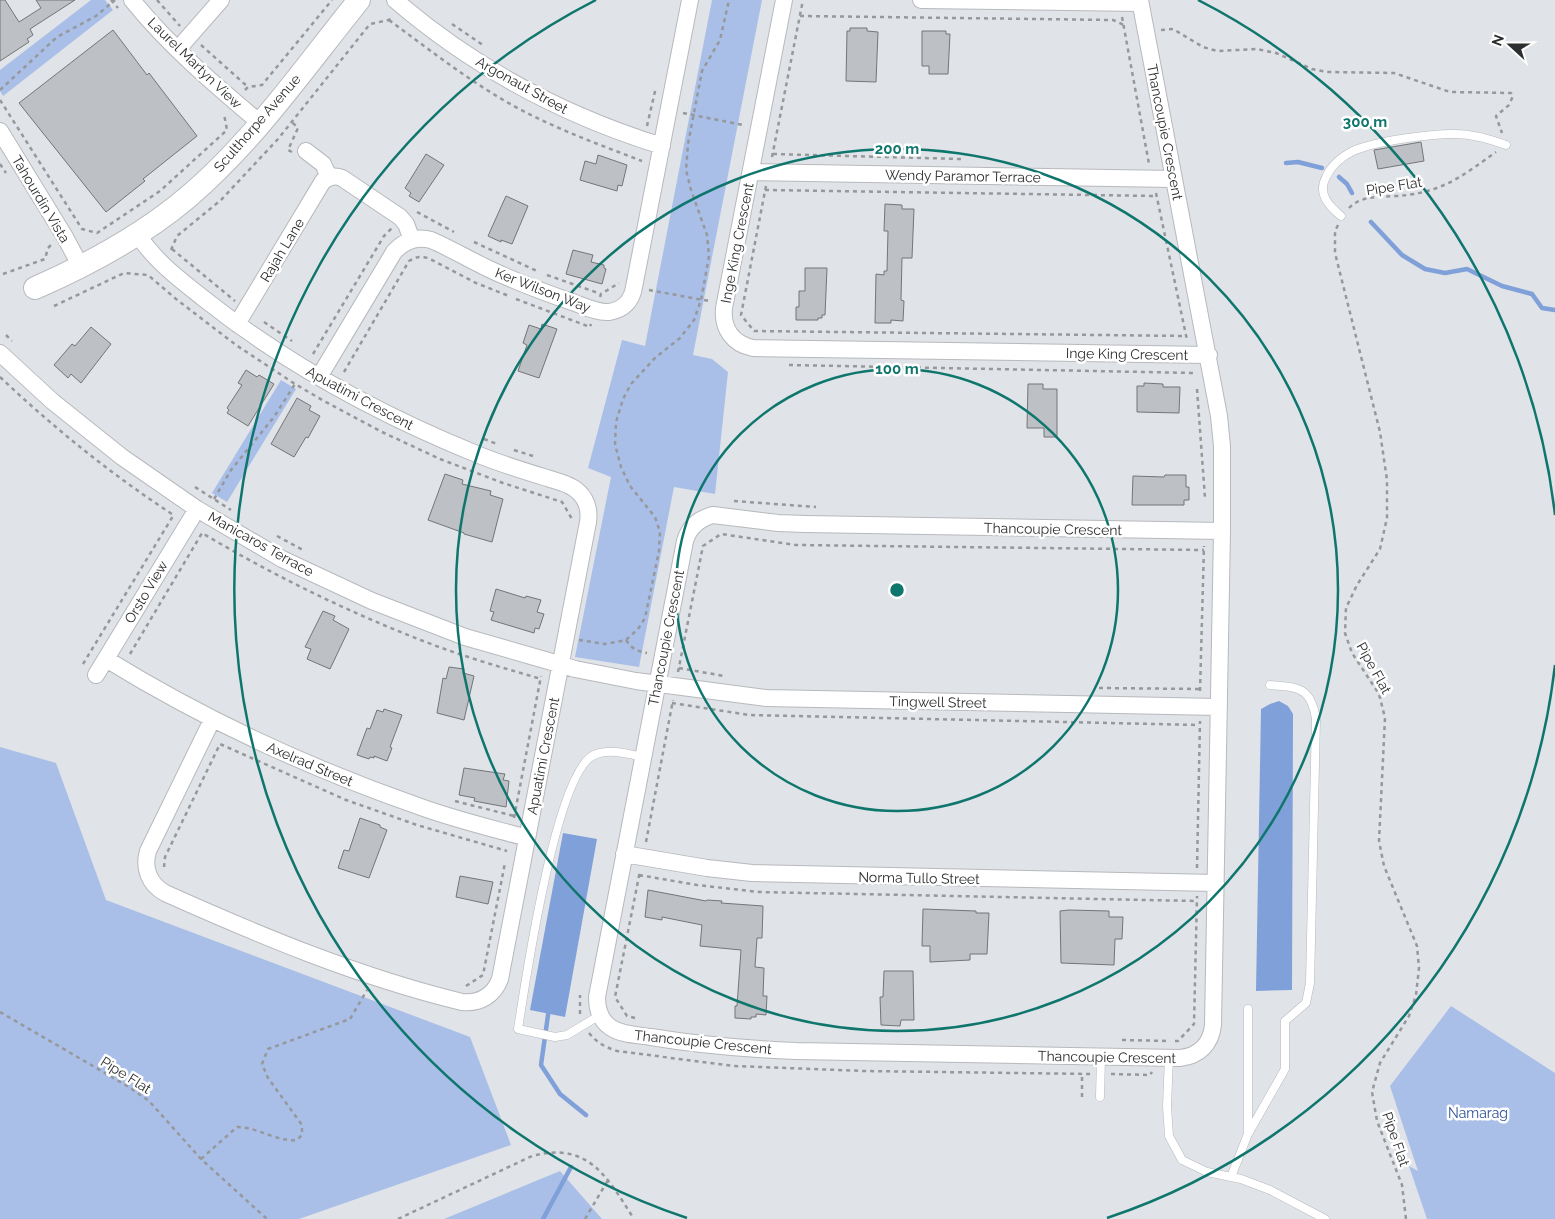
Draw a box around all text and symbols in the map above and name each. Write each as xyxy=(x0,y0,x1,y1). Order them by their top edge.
street label: Laurel Martyn View xyxy=(145,14,246,112)
north arrow xyxy=(1485,20,1535,70)
text: N xyxy=(1488,32,1507,48)
street label: Argonaut Street xyxy=(473,53,571,117)
street label: Thancoupie Crescent xyxy=(1144,63,1186,202)
street label: Sculthorpe Avenue xyxy=(210,71,304,175)
text: 300 m xyxy=(1343,113,1387,131)
text: 200 m xyxy=(875,140,919,158)
street label: Tahourdin Vista xyxy=(9,152,73,246)
street label: Wendy Paramor Terrace xyxy=(885,167,1041,185)
street label: Pipe Flat xyxy=(1365,174,1423,198)
street label: Inge King Crescent xyxy=(717,181,757,305)
street label: Rajah Lane xyxy=(257,215,307,285)
street label: Ker Wilson Way xyxy=(493,264,593,316)
street label: Inge King Crescent xyxy=(1066,345,1189,363)
text: 100 m xyxy=(875,360,919,378)
street label: Apuatimi Crescent xyxy=(304,363,417,433)
street label: Manicaros Terrace xyxy=(206,508,316,580)
street label: Thancoupie Crescent xyxy=(984,520,1122,538)
street label: Orsto View xyxy=(121,557,171,626)
street label: Thancoupie Crescent xyxy=(645,568,687,707)
centre of rings xyxy=(888,581,906,599)
street label: Pipe Flat xyxy=(1353,639,1395,697)
street label: Tingwell Street xyxy=(889,693,987,711)
street label: Apuatimi Crescent xyxy=(524,696,562,816)
street label: Axelrad Street xyxy=(265,739,356,789)
street label: Norma Tullo Street xyxy=(858,869,980,887)
street label: Thancoupie Crescent xyxy=(633,1027,773,1057)
street label: Thancoupie Crescent xyxy=(1038,1048,1176,1066)
street label: Pipe Flat xyxy=(98,1053,154,1097)
park label: Namarag xyxy=(1448,1105,1508,1121)
street label: Pipe Flat xyxy=(1379,1110,1413,1169)

